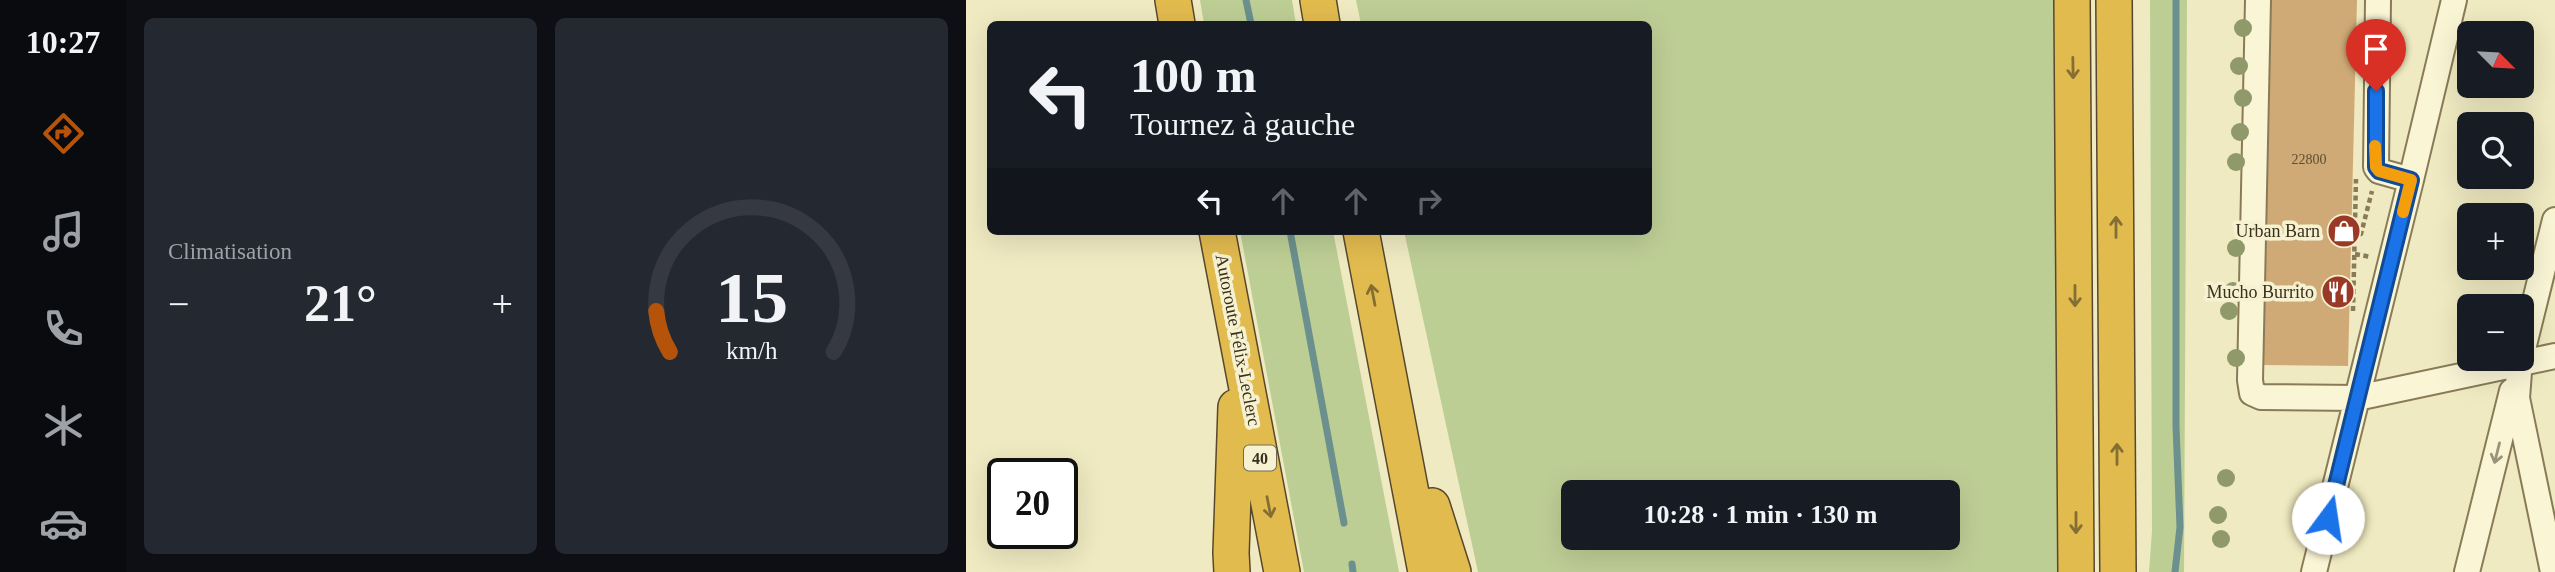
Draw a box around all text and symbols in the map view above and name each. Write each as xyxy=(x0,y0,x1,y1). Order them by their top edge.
pin xyxy=(2346,19,2406,91)
north arrow xyxy=(2457,21,2534,98)
map controls xyxy=(2457,21,2534,371)
text: 10:27 xyxy=(26,24,100,60)
icon: arrive xyxy=(2357,30,2395,68)
text: 100 m xyxy=(1130,48,1257,103)
icon: left xyxy=(1015,49,1106,140)
one-way arrow xyxy=(2067,56,2080,79)
text: Tournez à gauche xyxy=(1130,106,1355,142)
icon: directions xyxy=(39,109,88,158)
button: search xyxy=(2457,112,2534,189)
house number: 22800 xyxy=(2292,152,2327,167)
icon: left xyxy=(1191,182,1229,220)
icon: ahead xyxy=(1264,182,1302,220)
icon: ahead xyxy=(1337,182,1375,220)
icon: right xyxy=(1410,182,1448,220)
button: + xyxy=(2457,203,2534,280)
icon: music xyxy=(39,207,88,256)
shop icon: Urban Barn xyxy=(2325,212,2363,250)
one-way arrow xyxy=(2109,216,2123,239)
place label: Urban Barn xyxy=(2236,221,2320,241)
text: Climatisation xyxy=(168,239,292,264)
street label: Autoroute Félix-Leclerc xyxy=(1212,252,1264,428)
text: 15 xyxy=(715,257,788,338)
restaurant icon: Mucho Burrito xyxy=(2319,273,2357,311)
text: 21° xyxy=(304,275,377,332)
place label: Mucho Burrito xyxy=(2207,282,2314,302)
text: − xyxy=(168,283,189,325)
text: + xyxy=(492,283,513,325)
one-way arrow xyxy=(1366,284,1380,307)
one-way arrow xyxy=(2068,284,2082,307)
button: − xyxy=(2457,294,2534,371)
icon: phone xyxy=(39,304,88,353)
text: km/h xyxy=(726,337,778,364)
icon: climate xyxy=(39,401,88,450)
one-way arrow xyxy=(2490,441,2503,464)
one-way arrow xyxy=(2110,443,2124,466)
road number: 40 xyxy=(1244,446,1276,471)
speed limit sign: 20 xyxy=(987,458,1078,549)
position arrow xyxy=(2291,481,2365,555)
one-way arrow xyxy=(1263,495,1277,518)
icon: car xyxy=(39,499,88,548)
text: 10:28 · 1 min · 130 m xyxy=(1644,500,1878,529)
one-way arrow xyxy=(2069,511,2083,534)

